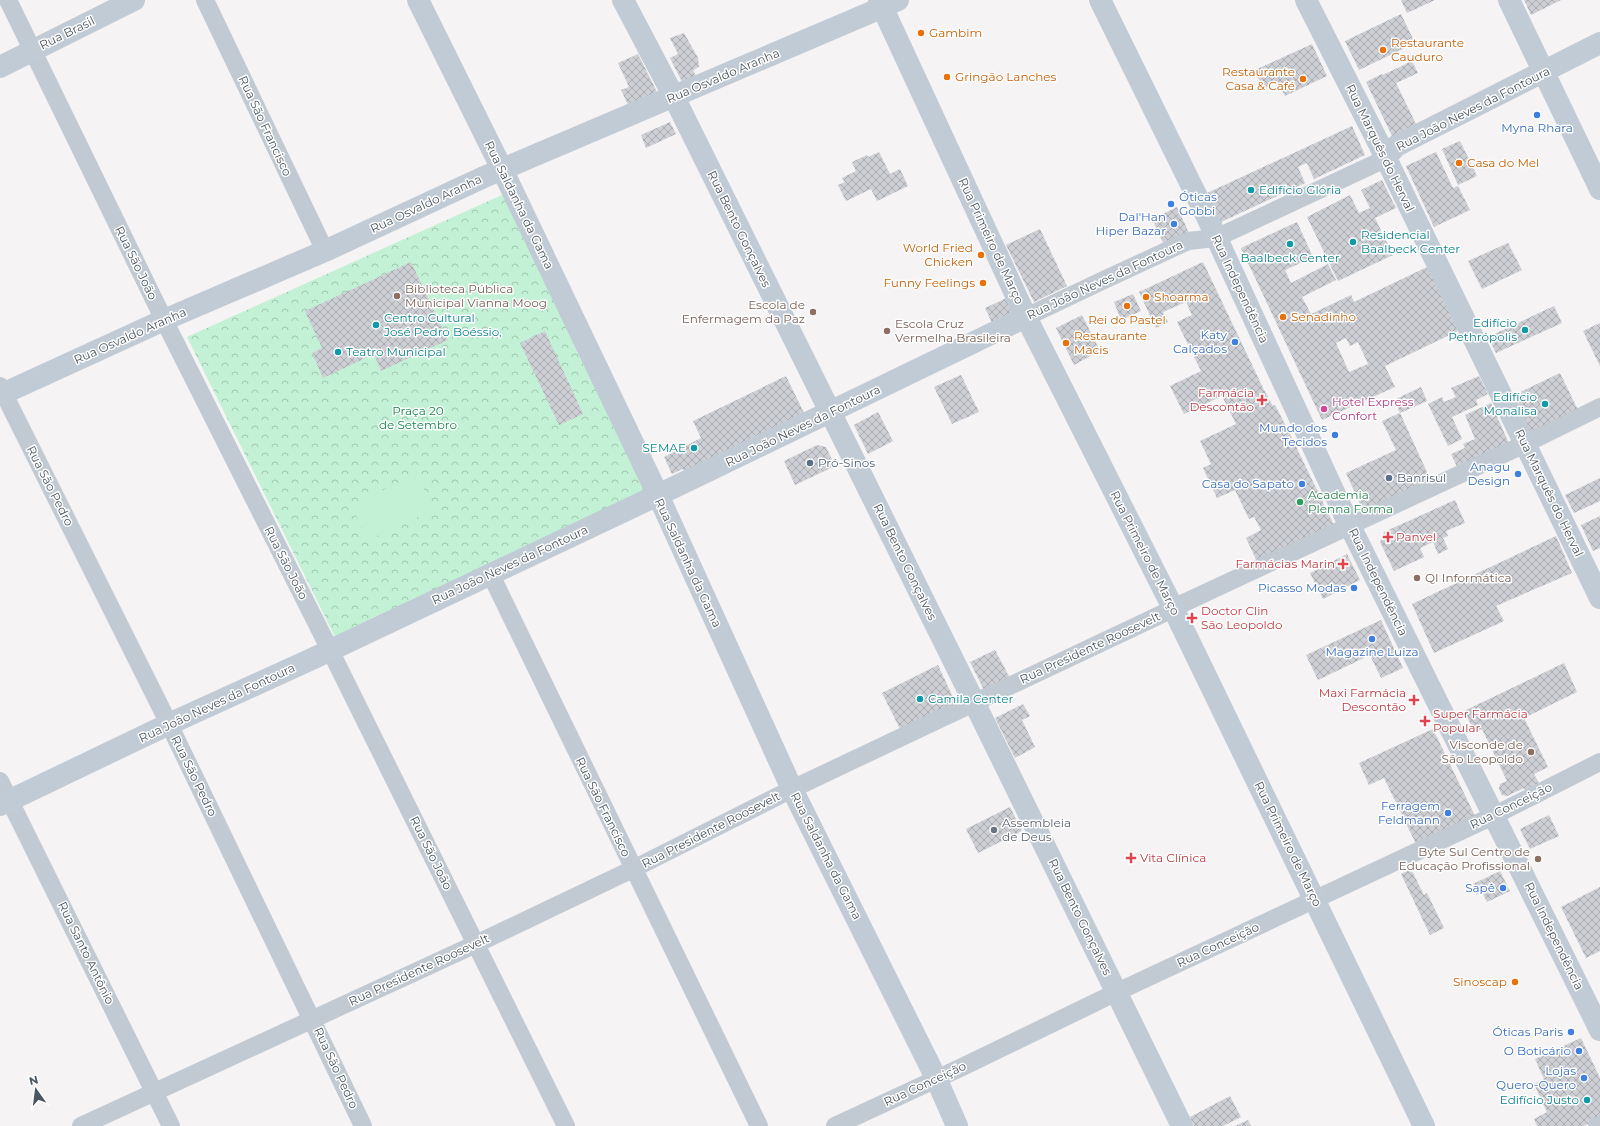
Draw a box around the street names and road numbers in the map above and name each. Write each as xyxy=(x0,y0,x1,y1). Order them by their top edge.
street label: Rua Brasil xyxy=(37,13,97,52)
street label: Rua Osvaldo Aranha xyxy=(664,45,782,106)
street label: Rua João Neves da Fontoura xyxy=(1393,63,1552,154)
street label: Rua São Francisco xyxy=(236,73,295,178)
street label: Rua Marquês do Herval xyxy=(1343,82,1418,214)
street label: Rua Saldanha da Gama xyxy=(482,138,557,271)
street label: Rua Bento Gonçalves xyxy=(705,168,774,290)
street label: Rua Osvaldo Aranha xyxy=(368,171,484,236)
street label: Rua Primeiro de Março xyxy=(956,175,1027,306)
street label: Rua São João xyxy=(112,223,161,302)
street label: Rua Independência xyxy=(1209,232,1272,345)
street label: Rua João Neves da Fontoura xyxy=(1024,237,1185,322)
street label: Rua Osvaldo Aranha xyxy=(71,304,188,367)
street label: Rua João Neves da Fontoura xyxy=(723,381,883,470)
street label: Rua Marquês do Herval xyxy=(1512,427,1587,559)
street label: Rua São Pedro xyxy=(24,443,77,528)
street label: Rua Primeiro de Março xyxy=(1108,488,1183,618)
street label: Rua Saldanha da Gama xyxy=(652,496,725,630)
street label: Rua Bento Gonçalves xyxy=(871,501,940,623)
street label: Rua João Neves da Fontoura xyxy=(429,522,590,607)
street label: Rua São João xyxy=(262,524,311,602)
street label: Rua Independência xyxy=(1346,525,1411,638)
street label: Rua Presidente Roosevelt xyxy=(1017,608,1162,687)
street label: Rua João Neves da Fontoura xyxy=(136,660,297,745)
street label: Rua São Pedro xyxy=(168,733,221,819)
street label: Rua São Francisco xyxy=(573,755,634,859)
street label: Rua Primeiro de Março xyxy=(1252,779,1325,909)
street label: Rua Conceição xyxy=(1467,779,1554,832)
street label: Rua Presidente Roosevelt xyxy=(639,788,782,871)
street label: Rua Saldanha da Gama xyxy=(788,790,865,922)
street label: Rua São João xyxy=(407,813,456,892)
street label: Rua Bento Gonçalves xyxy=(1046,856,1115,978)
street label: Rua Independência xyxy=(1522,879,1587,992)
street label: Rua Santo Antônio xyxy=(55,899,118,1007)
street label: Rua Conceição xyxy=(1174,919,1261,970)
street label: Rua Presidente Roosevelt xyxy=(346,930,491,1009)
street label: Rua São Pedro xyxy=(311,1025,362,1111)
street label: Rua Conceição xyxy=(881,1058,968,1109)

